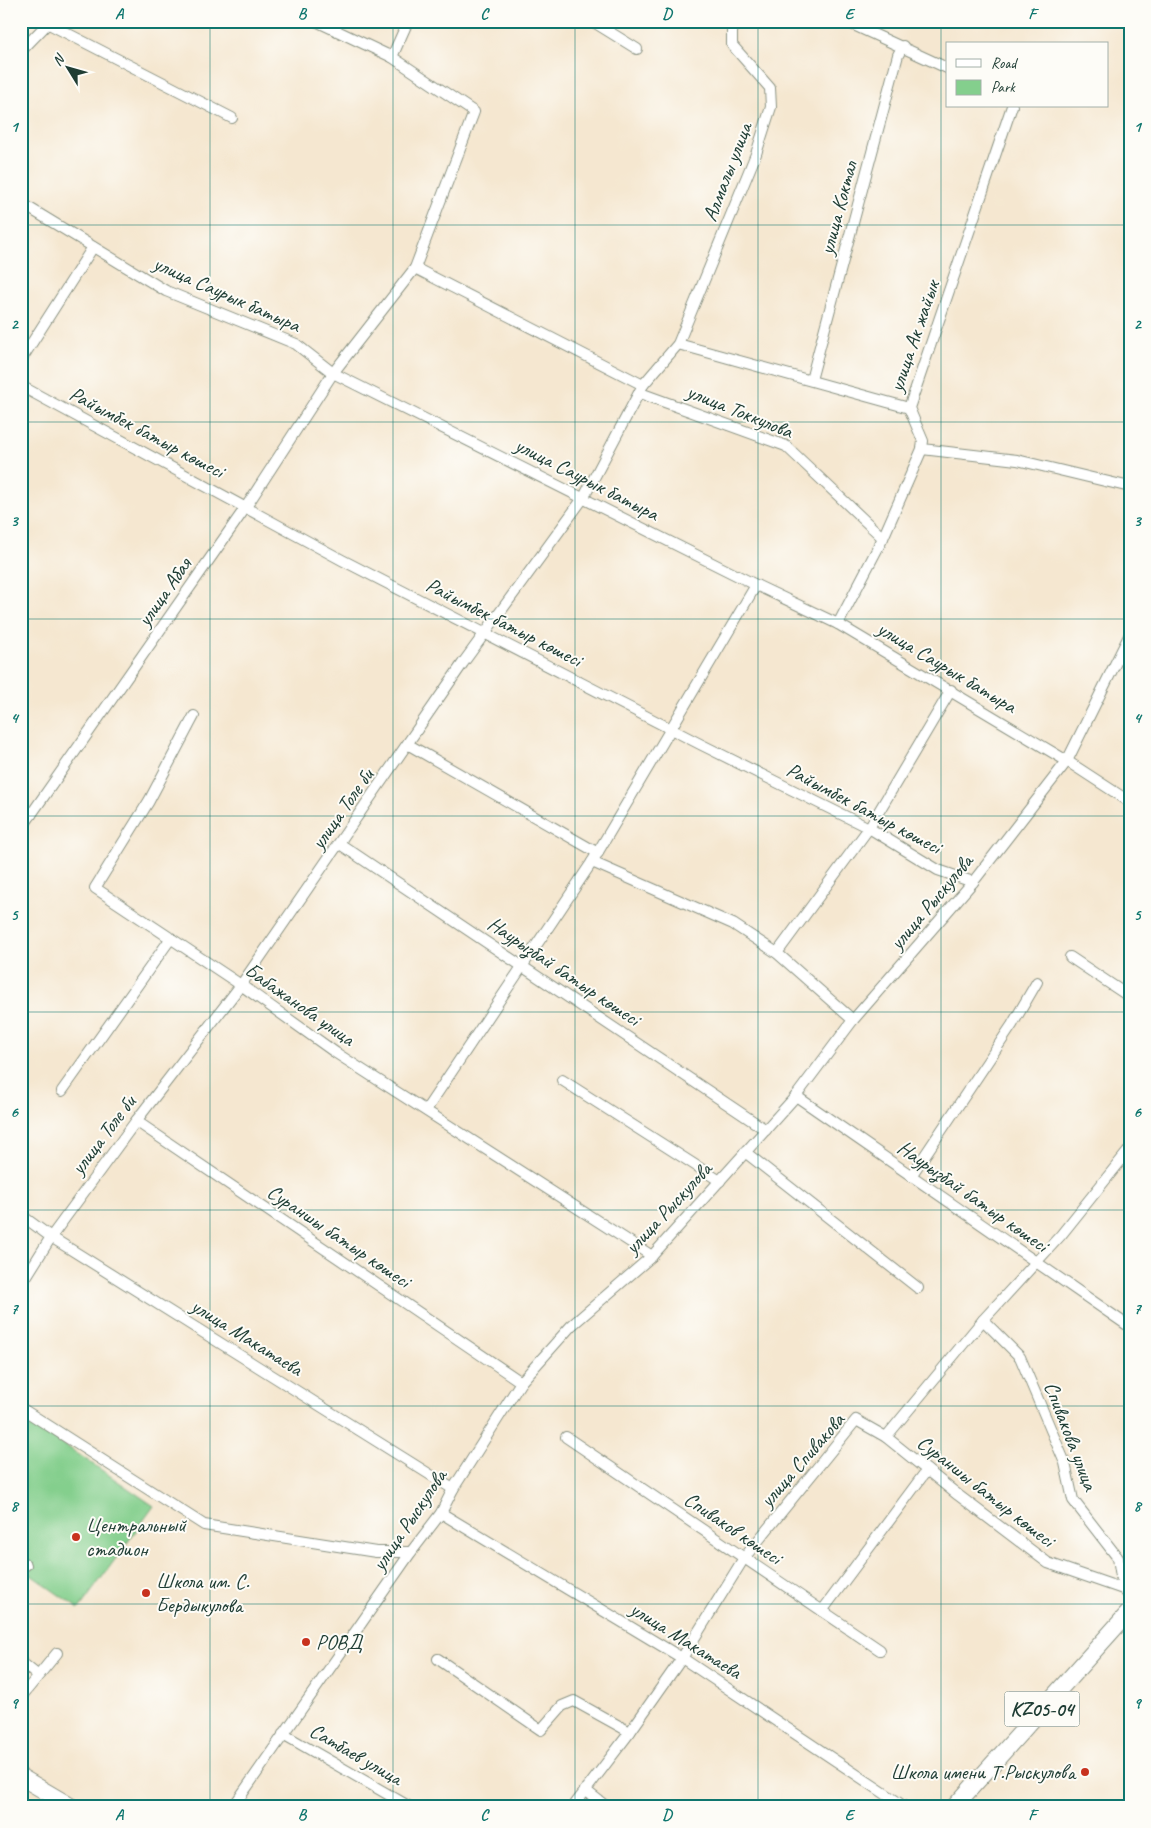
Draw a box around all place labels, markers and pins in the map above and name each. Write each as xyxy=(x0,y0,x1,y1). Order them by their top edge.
place label: Центральный стадион xyxy=(86,1512,187,1562)
marker: Центральный стадион xyxy=(70,1531,82,1543)
place label: Школа им. С. Бердыкулова xyxy=(156,1568,250,1618)
marker: Школа им. С. Бердыкулова xyxy=(140,1587,152,1599)
place label: РОВД xyxy=(316,1629,363,1655)
marker: РОВД xyxy=(300,1636,312,1648)
place label: Школа имени Т.Рыскулова xyxy=(891,1759,1077,1785)
marker: Школа имени Т.Рыскулова xyxy=(1079,1766,1091,1778)

